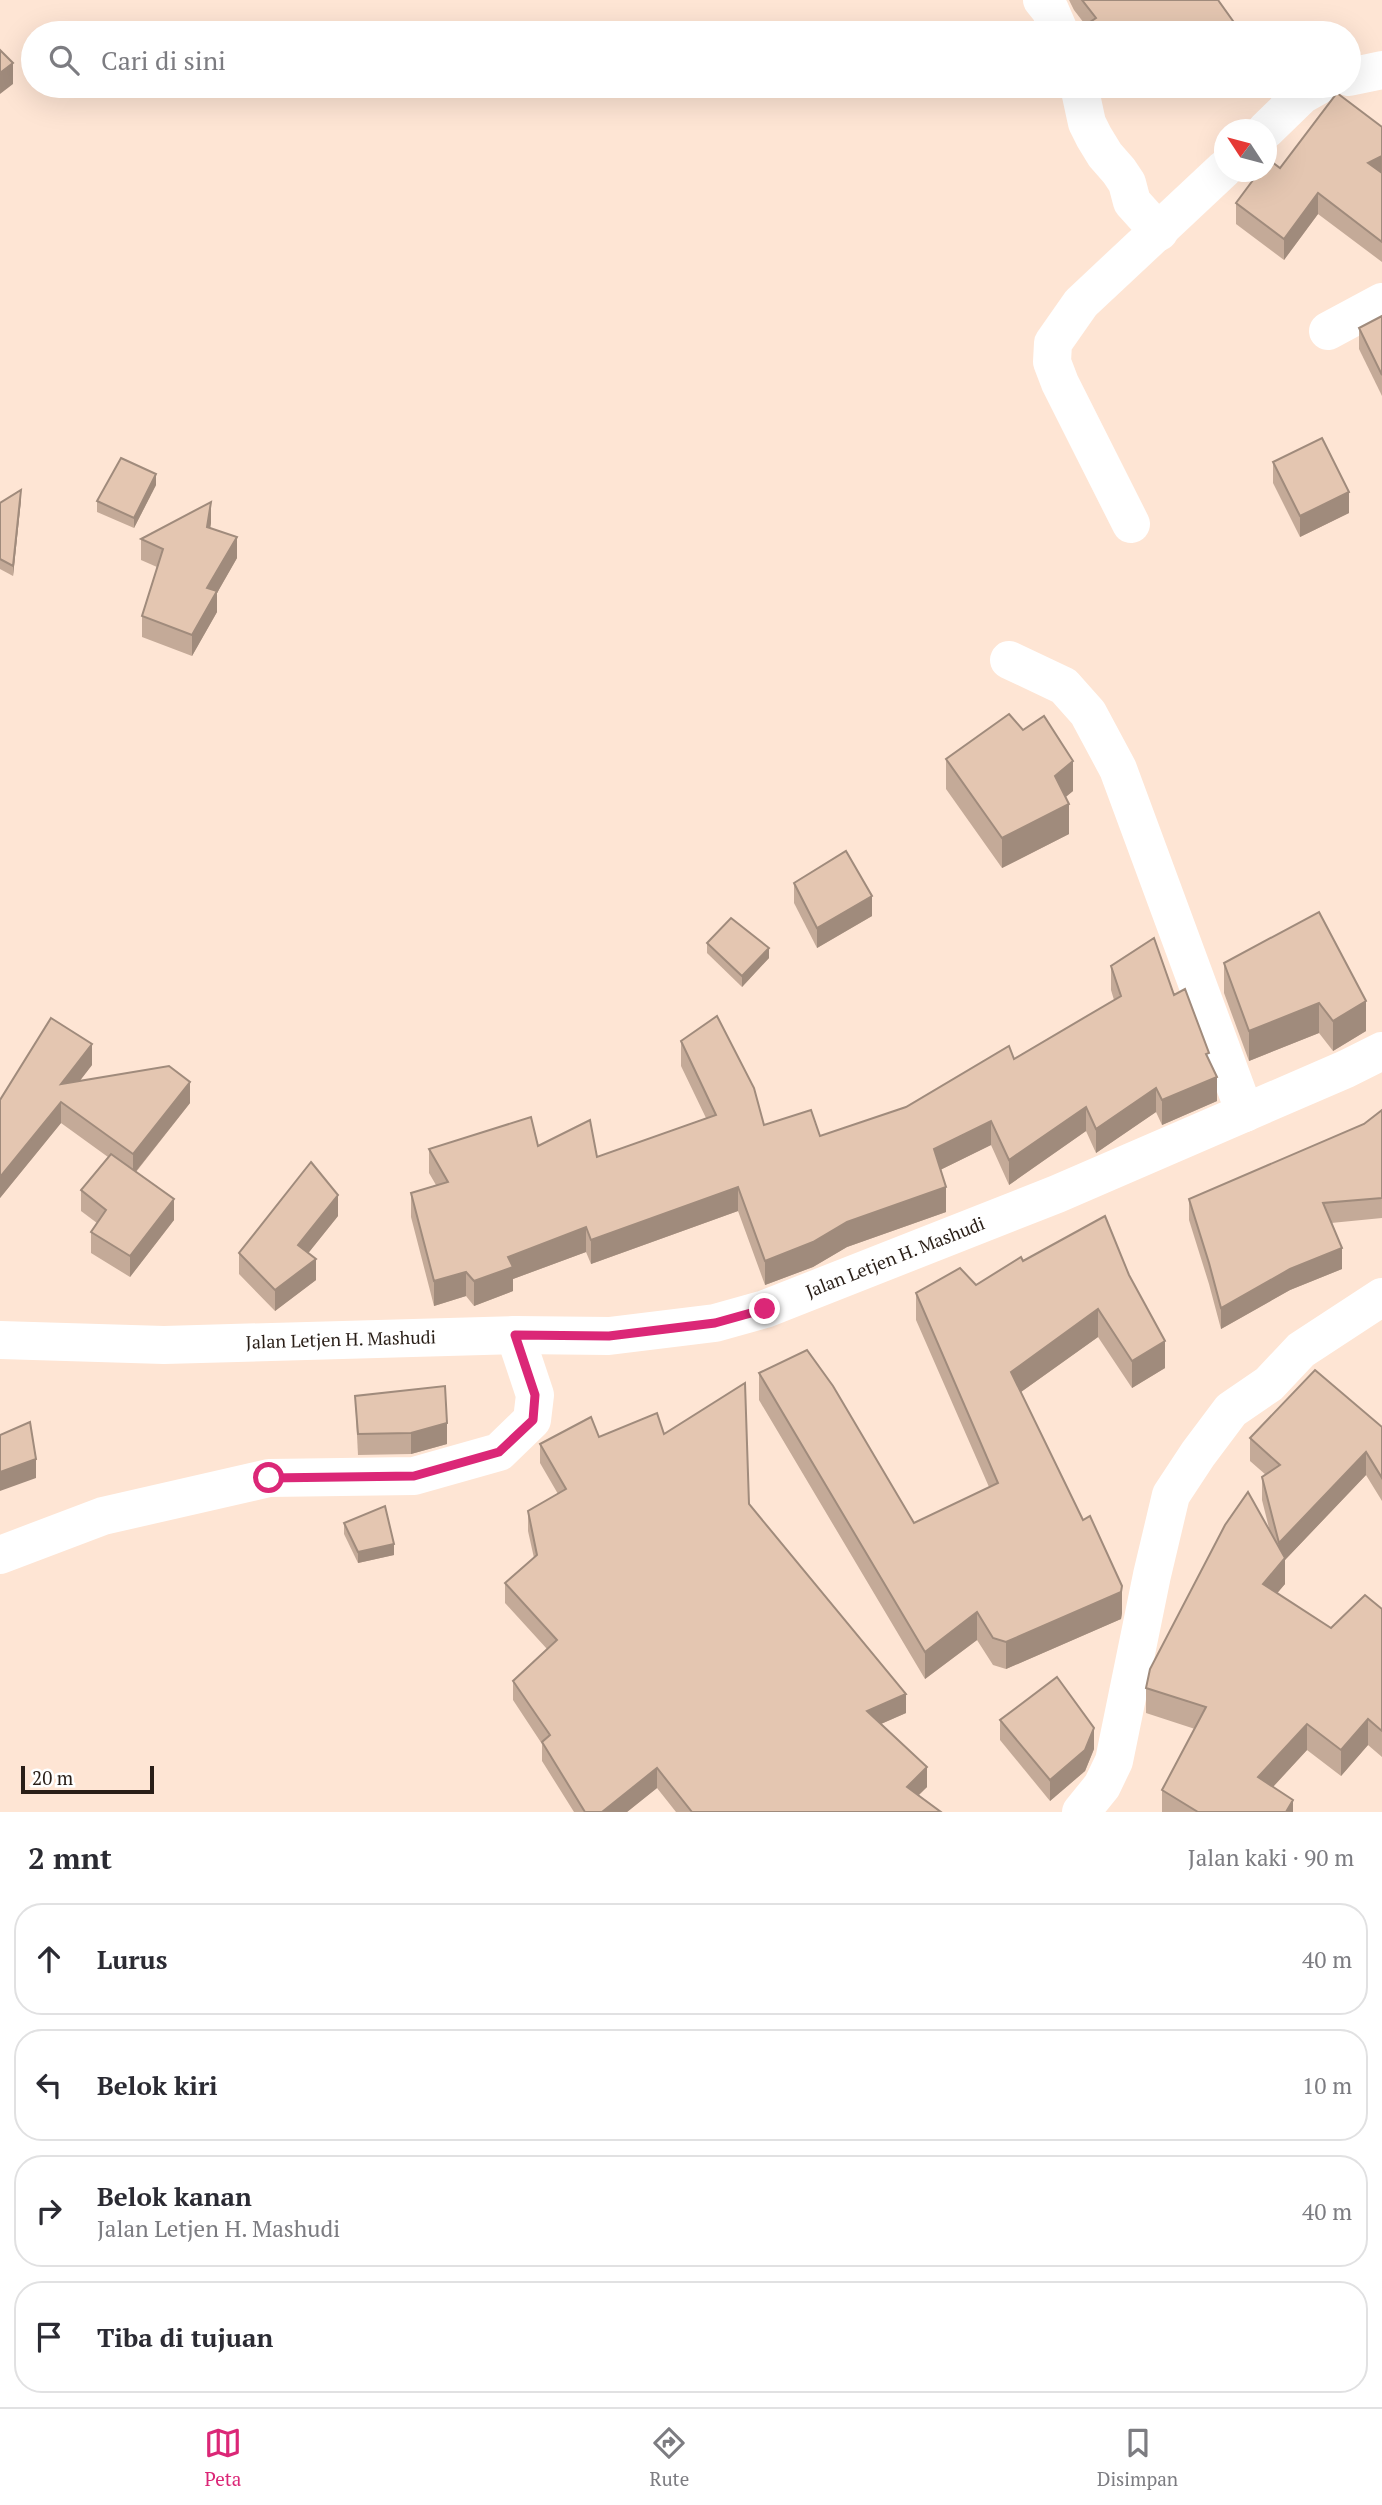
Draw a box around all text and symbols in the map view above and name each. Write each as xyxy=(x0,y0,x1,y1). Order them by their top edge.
search box xyxy=(21,21,1361,98)
icon: search xyxy=(45,41,83,79)
text: Cari di sini xyxy=(101,43,226,77)
north arrow xyxy=(1214,119,1277,182)
street label: Jalan Letjen H. Mashudi xyxy=(802,1211,988,1303)
route end xyxy=(749,1293,780,1324)
street label: Jalan Letjen H. Mashudi xyxy=(245,1324,436,1354)
route start xyxy=(253,1462,284,1493)
scale bar xyxy=(21,1763,154,1795)
text: 20 m xyxy=(32,1765,73,1790)
text: 2 mnt xyxy=(28,1838,112,1878)
text: Jalan kaki · 90 m xyxy=(1188,1842,1354,1873)
icon: ahead xyxy=(30,1940,68,1978)
text: Lurus xyxy=(97,1942,167,1976)
text: 40 m xyxy=(1302,1944,1352,1975)
icon: left xyxy=(30,2066,68,2104)
text: Belok kiri xyxy=(97,2068,218,2102)
text: 10 m xyxy=(1302,2070,1352,2101)
text: Belok kanan xyxy=(97,2179,252,2213)
icon: right xyxy=(30,2192,68,2230)
text: 40 m xyxy=(1302,2196,1352,2227)
text: Jalan Letjen H. Mashudi xyxy=(97,2213,340,2244)
icon: arrive xyxy=(30,2318,68,2356)
text: Tiba di tujuan xyxy=(97,2320,273,2354)
tab: Peta xyxy=(204,2424,242,2491)
tab: Rute xyxy=(650,2424,689,2491)
tab: Disimpan xyxy=(1097,2424,1178,2491)

